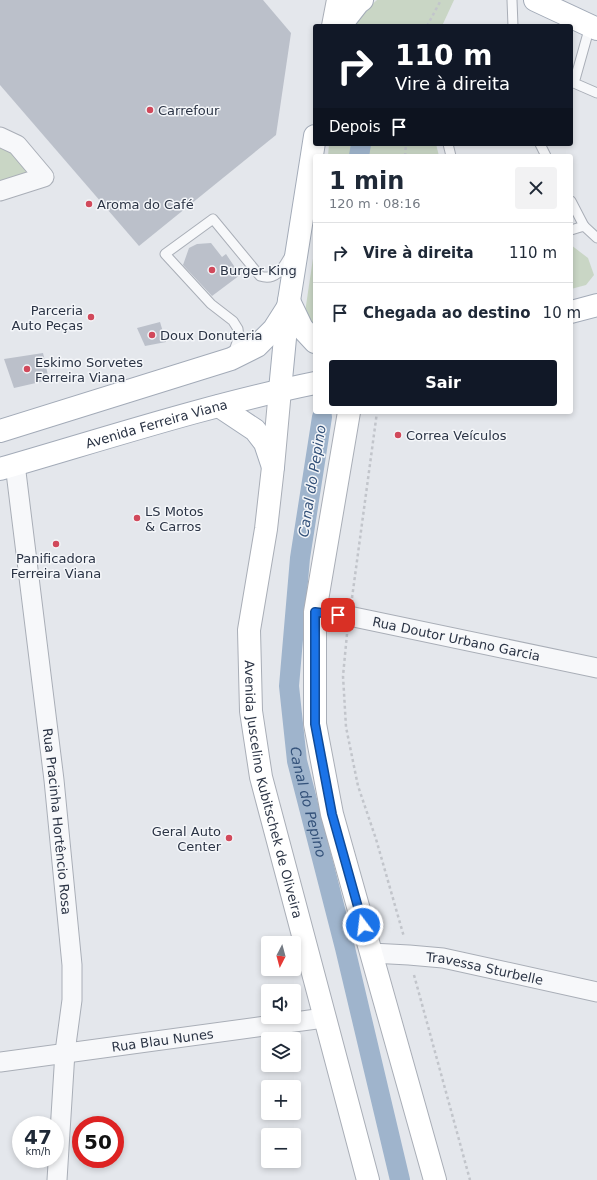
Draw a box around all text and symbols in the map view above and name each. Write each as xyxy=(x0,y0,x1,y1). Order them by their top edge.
text: 110 m xyxy=(395,39,492,72)
icon: right xyxy=(329,40,381,92)
text: Vire à direita xyxy=(395,73,510,94)
place label: Carrefour xyxy=(158,103,220,118)
marker: Carrefour xyxy=(145,105,155,115)
icon: arrive xyxy=(388,116,410,138)
text: Depois xyxy=(329,118,380,136)
text: 1 min xyxy=(329,167,404,195)
button: close xyxy=(515,167,557,209)
text: 120 m · 08:16 xyxy=(329,196,420,211)
place label: Aroma do Café xyxy=(97,197,194,212)
marker: Aroma do Café xyxy=(84,199,94,209)
icon: right xyxy=(329,242,351,264)
text: Vire à direita xyxy=(363,244,474,262)
text: 110 m xyxy=(509,244,557,262)
place label: Burger King xyxy=(220,263,297,278)
marker: Burger King xyxy=(207,265,217,275)
icon: arrive xyxy=(329,302,351,324)
place label: Parceria Auto Peças xyxy=(11,303,83,333)
text: Chegada ao destino xyxy=(363,304,531,322)
text: 10 m xyxy=(543,304,581,322)
marker: Parceria Auto Peças xyxy=(86,312,96,322)
place label: Doux Donuteria xyxy=(160,328,263,343)
marker: Doux Donuteria xyxy=(147,330,157,340)
place label: Eskimo Sorvetes Ferreira Viana xyxy=(35,355,143,385)
button: Sair xyxy=(329,360,557,406)
marker: Eskimo Sorvetes Ferreira Viana xyxy=(22,364,32,374)
street label: Avenida Ferreira Viana xyxy=(84,396,229,451)
water label: Canal do Pepino xyxy=(295,424,329,538)
place label: Correa Veículos xyxy=(406,428,507,443)
marker: Correa Veículos xyxy=(393,430,403,440)
place label: LS Motos & Carros xyxy=(145,504,204,534)
marker: LS Motos & Carros xyxy=(132,513,142,523)
marker: Panificadora Ferreira Viana xyxy=(51,539,61,549)
place label: Panificadora Ferreira Viana xyxy=(11,551,101,581)
pin xyxy=(321,598,355,632)
icon: arrive xyxy=(327,604,349,626)
street label: Rua Doutor Urbano Garcia xyxy=(371,614,542,663)
street label: Avenida Juscelino Kubitschek de Oliveira xyxy=(242,660,306,920)
street label: Rua Pracinha Hortêncio Rosa xyxy=(40,727,75,916)
water label: Canal do Pepino xyxy=(288,746,329,859)
place label: Geral Auto Center xyxy=(152,824,222,854)
marker: Geral Auto Center xyxy=(224,833,234,843)
position arrow xyxy=(342,904,384,946)
north arrow xyxy=(261,936,301,976)
map controls xyxy=(261,936,301,1168)
street label: Travessa Sturbelle xyxy=(425,949,545,987)
button: sound xyxy=(261,984,301,1024)
street label: Rua Blau Nunes xyxy=(111,1026,215,1054)
button: layers xyxy=(261,1032,301,1072)
button: + xyxy=(261,1080,301,1120)
speed limit sign: 50 xyxy=(72,1116,124,1168)
text: 47 xyxy=(24,1125,52,1149)
button: − xyxy=(261,1128,301,1168)
text: km/h xyxy=(25,1146,51,1157)

